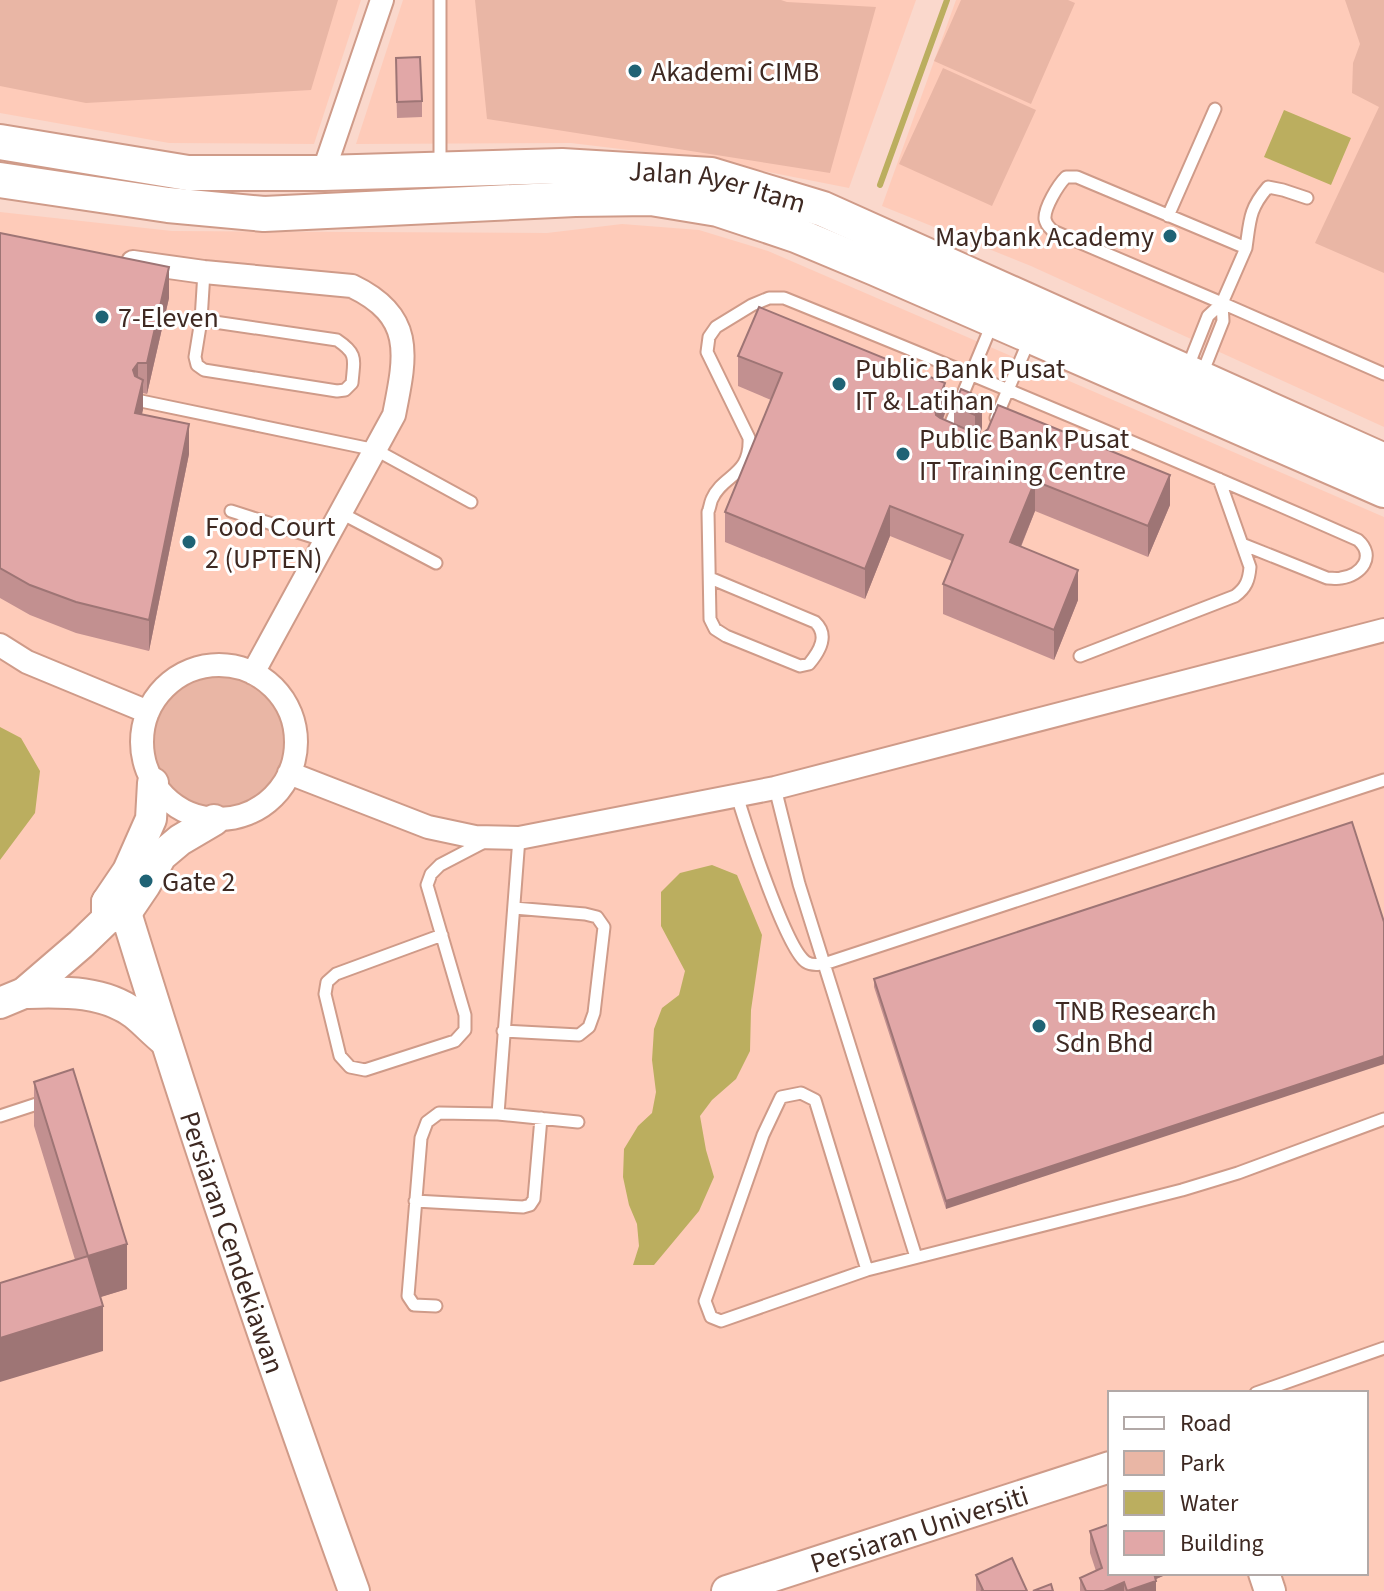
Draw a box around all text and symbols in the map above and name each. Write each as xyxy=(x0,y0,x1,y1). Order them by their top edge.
place label: Akademi CIMB xyxy=(651,52,819,92)
marker: Akademi CIMB xyxy=(626,62,644,80)
street label: Jalan Ayer Itam xyxy=(628,151,811,224)
place label: Maybank Academy xyxy=(935,217,1154,257)
marker: Maybank Academy xyxy=(1161,227,1179,245)
place label: 7-Eleven xyxy=(118,298,219,338)
marker: 7-Eleven xyxy=(93,308,111,326)
place label: Public Bank Pusat IT & Latihan xyxy=(855,349,1066,421)
marker: Public Bank Pusat IT & Latihan xyxy=(830,375,848,393)
place label: Public Bank Pusat IT Training Centre xyxy=(919,419,1130,491)
marker: Public Bank Pusat IT Training Centre xyxy=(894,445,912,463)
place label: Food Court 2 (UPTEN) xyxy=(205,507,336,579)
marker: Food Court 2 (UPTEN) xyxy=(180,533,198,551)
place label: Gate 2 xyxy=(162,862,236,902)
marker: Gate 2 xyxy=(137,872,155,890)
place label: TNB Research Sdn Bhd xyxy=(1055,991,1217,1063)
marker: TNB Research Sdn Bhd xyxy=(1030,1017,1048,1035)
street label: Persiaran Cendekiawan xyxy=(169,1106,294,1379)
legend xyxy=(1108,1391,1368,1575)
text: Road xyxy=(1180,1406,1232,1441)
text: Park xyxy=(1180,1446,1225,1481)
street label: Persiaran Universiti xyxy=(805,1476,1034,1584)
text: Water xyxy=(1180,1486,1239,1521)
text: Building xyxy=(1180,1526,1264,1561)

